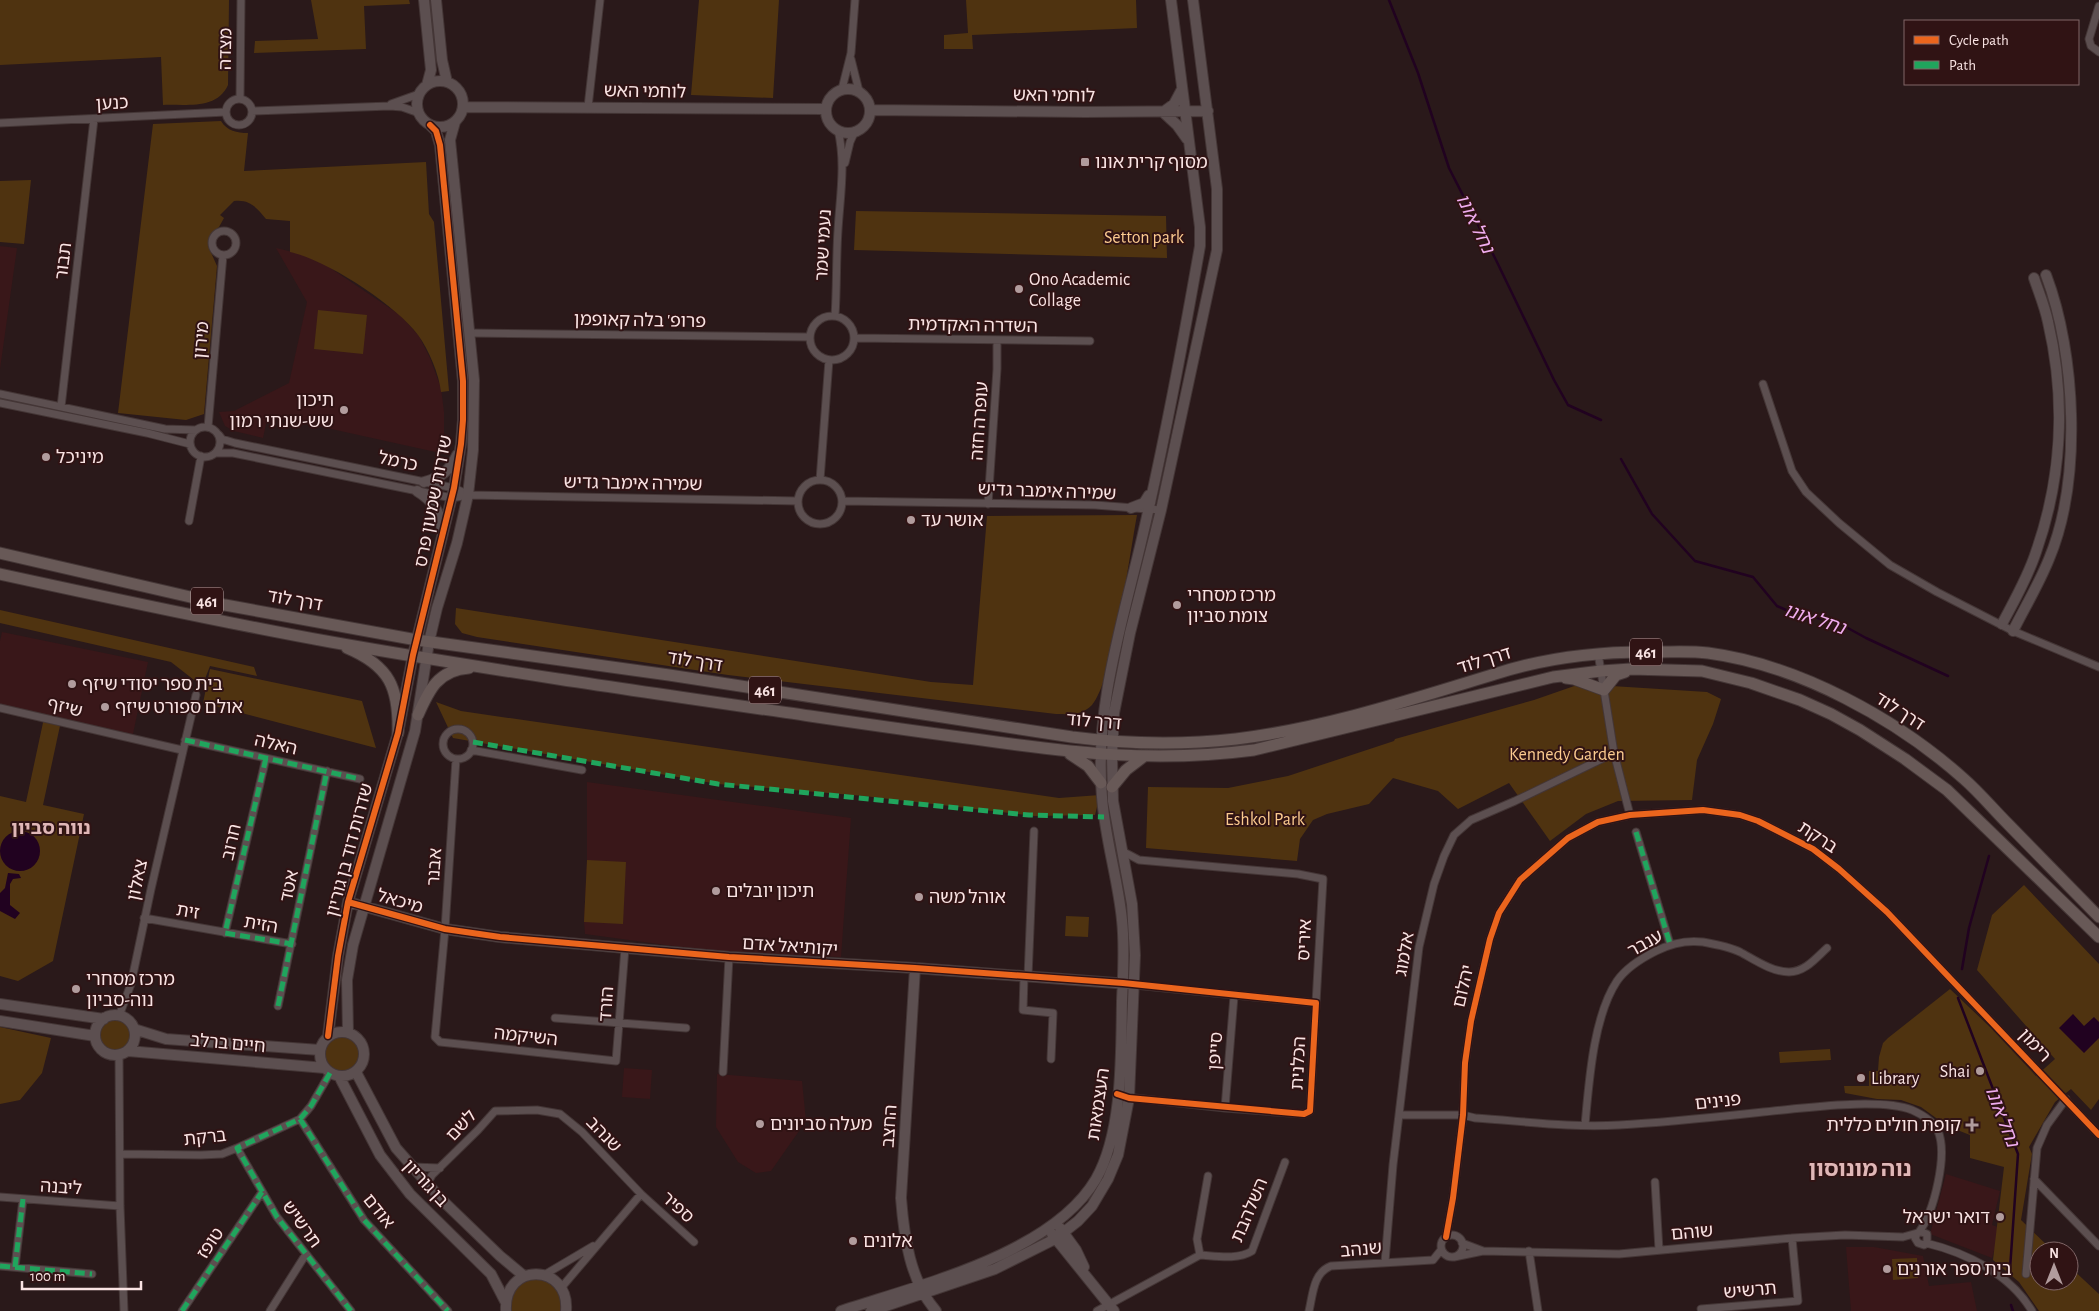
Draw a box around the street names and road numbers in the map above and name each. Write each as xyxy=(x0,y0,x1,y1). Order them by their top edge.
street label: מצדה xyxy=(217,28,235,70)
street label: לוחמי האש xyxy=(604,81,686,102)
street label: לוחמי האש xyxy=(1013,85,1095,106)
street label: כנען xyxy=(95,94,129,114)
street label: נעמי שמר xyxy=(813,209,835,282)
street label: תבור xyxy=(53,242,75,281)
street label: פרופ' בלה קאופמן xyxy=(574,310,706,331)
street label: השדרה האקדמית xyxy=(908,316,1038,336)
street label: מירון xyxy=(191,320,213,360)
street label: עופרה חזה xyxy=(968,381,992,461)
street label: שדרות שמעון פרס xyxy=(412,434,456,569)
street label: כרמל xyxy=(376,448,419,475)
street label: שמירה אימבר גדיש xyxy=(563,474,703,494)
street label: שמירה אימבר גדיש xyxy=(977,481,1117,503)
street label: דרך לוד xyxy=(266,586,324,615)
road number: 461 xyxy=(191,588,223,614)
road number: 461 xyxy=(1630,638,1662,666)
street label: דרך לוד xyxy=(1455,643,1514,678)
street label: דרך לוד xyxy=(666,648,724,675)
road number: 461 xyxy=(749,676,781,704)
street label: דרך לוד xyxy=(1871,688,1928,735)
street label: שיזף xyxy=(45,695,84,721)
street label: דרך לוד xyxy=(1065,710,1123,733)
street label: האלה xyxy=(253,730,299,759)
street label: שדרות דוד בן גוריון xyxy=(323,782,376,919)
street label: ברקת xyxy=(1795,819,1840,857)
street label: חרוב xyxy=(219,822,245,862)
street label: אבנר xyxy=(425,848,445,887)
street label: צאלון xyxy=(124,858,151,903)
street label: אטד xyxy=(278,869,302,904)
street label: מיכאל xyxy=(375,886,425,917)
street label: זית xyxy=(175,901,201,923)
street label: הזית xyxy=(242,913,279,937)
street label: איריס xyxy=(1295,919,1315,962)
street label: ענבר xyxy=(1625,927,1666,961)
street label: אלמוג xyxy=(1391,930,1418,978)
street label: יקותיאל אדם xyxy=(741,934,839,959)
street label: יהלום xyxy=(1449,963,1478,1009)
street label: הורד xyxy=(597,986,617,1022)
street label: השיקמה xyxy=(493,1025,559,1049)
street label: רימון xyxy=(2015,1026,2054,1066)
street label: חיים ברלב xyxy=(190,1031,266,1056)
street label: סייפן xyxy=(1206,1031,1226,1071)
street label: הכלנית xyxy=(1288,1036,1309,1090)
street label: העצמאות xyxy=(1085,1067,1113,1142)
street label: פנינים xyxy=(1694,1091,1742,1113)
street label: החצב xyxy=(880,1104,900,1148)
street label: לשם xyxy=(442,1106,480,1145)
street label: שנהב xyxy=(582,1113,624,1156)
street label: ברקת xyxy=(183,1127,227,1149)
street label: בן גוריון xyxy=(399,1157,451,1211)
street label: השלהבת xyxy=(1227,1175,1271,1245)
street label: ליבנה xyxy=(39,1177,83,1198)
street label: ספיר xyxy=(658,1189,697,1227)
street label: אודם xyxy=(359,1191,397,1232)
street label: תרשיש xyxy=(278,1198,324,1251)
street label: שוהם xyxy=(1670,1222,1714,1244)
street label: טופז xyxy=(194,1225,228,1262)
street label: שנהב xyxy=(1340,1239,1383,1261)
street label: תרשיש xyxy=(1723,1280,1777,1302)

